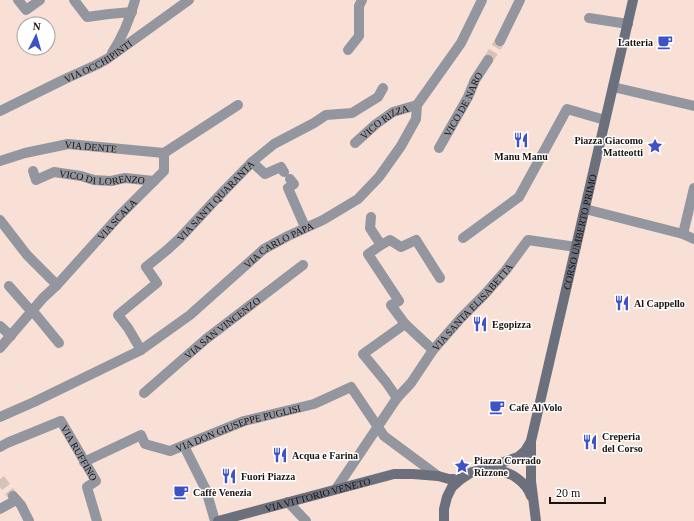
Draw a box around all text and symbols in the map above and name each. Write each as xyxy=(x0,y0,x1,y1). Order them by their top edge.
north arrow xyxy=(16,16,56,56)
text: N xyxy=(32,20,41,32)
cafe icon: Latteria xyxy=(656,33,674,51)
place label: Latteria xyxy=(618,37,653,48)
street label: VIA OCCHIPINTI xyxy=(62,38,134,85)
street label: VICO DE NARO xyxy=(442,70,485,138)
street label: VICO RIZZA xyxy=(358,102,411,142)
restaurant icon: Manu Manu xyxy=(512,131,530,149)
place label: Piazza Giacomo Matteotti xyxy=(574,135,643,158)
place icon: Piazza Giacomo Matteotti xyxy=(646,137,664,155)
street label: VIA DENTE xyxy=(64,139,117,155)
place label: Manu Manu xyxy=(494,151,548,162)
street label: VIA SANTI QUARANTA xyxy=(175,158,257,244)
street label: VICO DI LORENZO xyxy=(58,168,145,187)
street label: CORSO UMBERTO PRIMO xyxy=(561,173,599,291)
street label: VIA SCALA xyxy=(95,196,140,242)
street label: VIA CARLO PAPA xyxy=(242,220,316,270)
street label: VIA SANTA ELISABETTA xyxy=(430,261,515,353)
restaurant icon: Al Cappello xyxy=(613,294,631,312)
street label: VIA SAN VINCENZO xyxy=(182,295,262,361)
place label: Al Cappello xyxy=(634,298,685,309)
restaurant icon: Egopizza xyxy=(471,315,489,333)
place label: Egopizza xyxy=(492,319,531,330)
cafe icon: Cafè Al Volo xyxy=(488,398,506,416)
street label: VIA DON GIUSEPPE PUGLISI xyxy=(174,402,302,454)
place label: Cafè Al Volo xyxy=(509,402,562,413)
street label: VIA RUFFINO xyxy=(59,423,100,483)
place label: Creperia del Corso xyxy=(602,431,643,454)
restaurant icon: Creperia del Corso xyxy=(581,433,599,451)
restaurant icon: Acqua e Farina xyxy=(271,446,289,464)
place label: Acqua e Farina xyxy=(292,450,358,461)
place label: Piazza Corrado Rizzone xyxy=(474,455,541,478)
place icon: Piazza Corrado Rizzone xyxy=(453,457,471,475)
restaurant icon: Fuori Piazza xyxy=(220,467,238,485)
place label: Fuori Piazza xyxy=(241,471,295,482)
street label: VIA VITTORIO VENETO xyxy=(264,476,372,514)
scale bar xyxy=(550,479,605,505)
cafe icon: Caffè Venezia xyxy=(172,483,190,501)
text: 20 m xyxy=(556,486,581,500)
place label: Caffè Venezia xyxy=(193,487,252,498)

